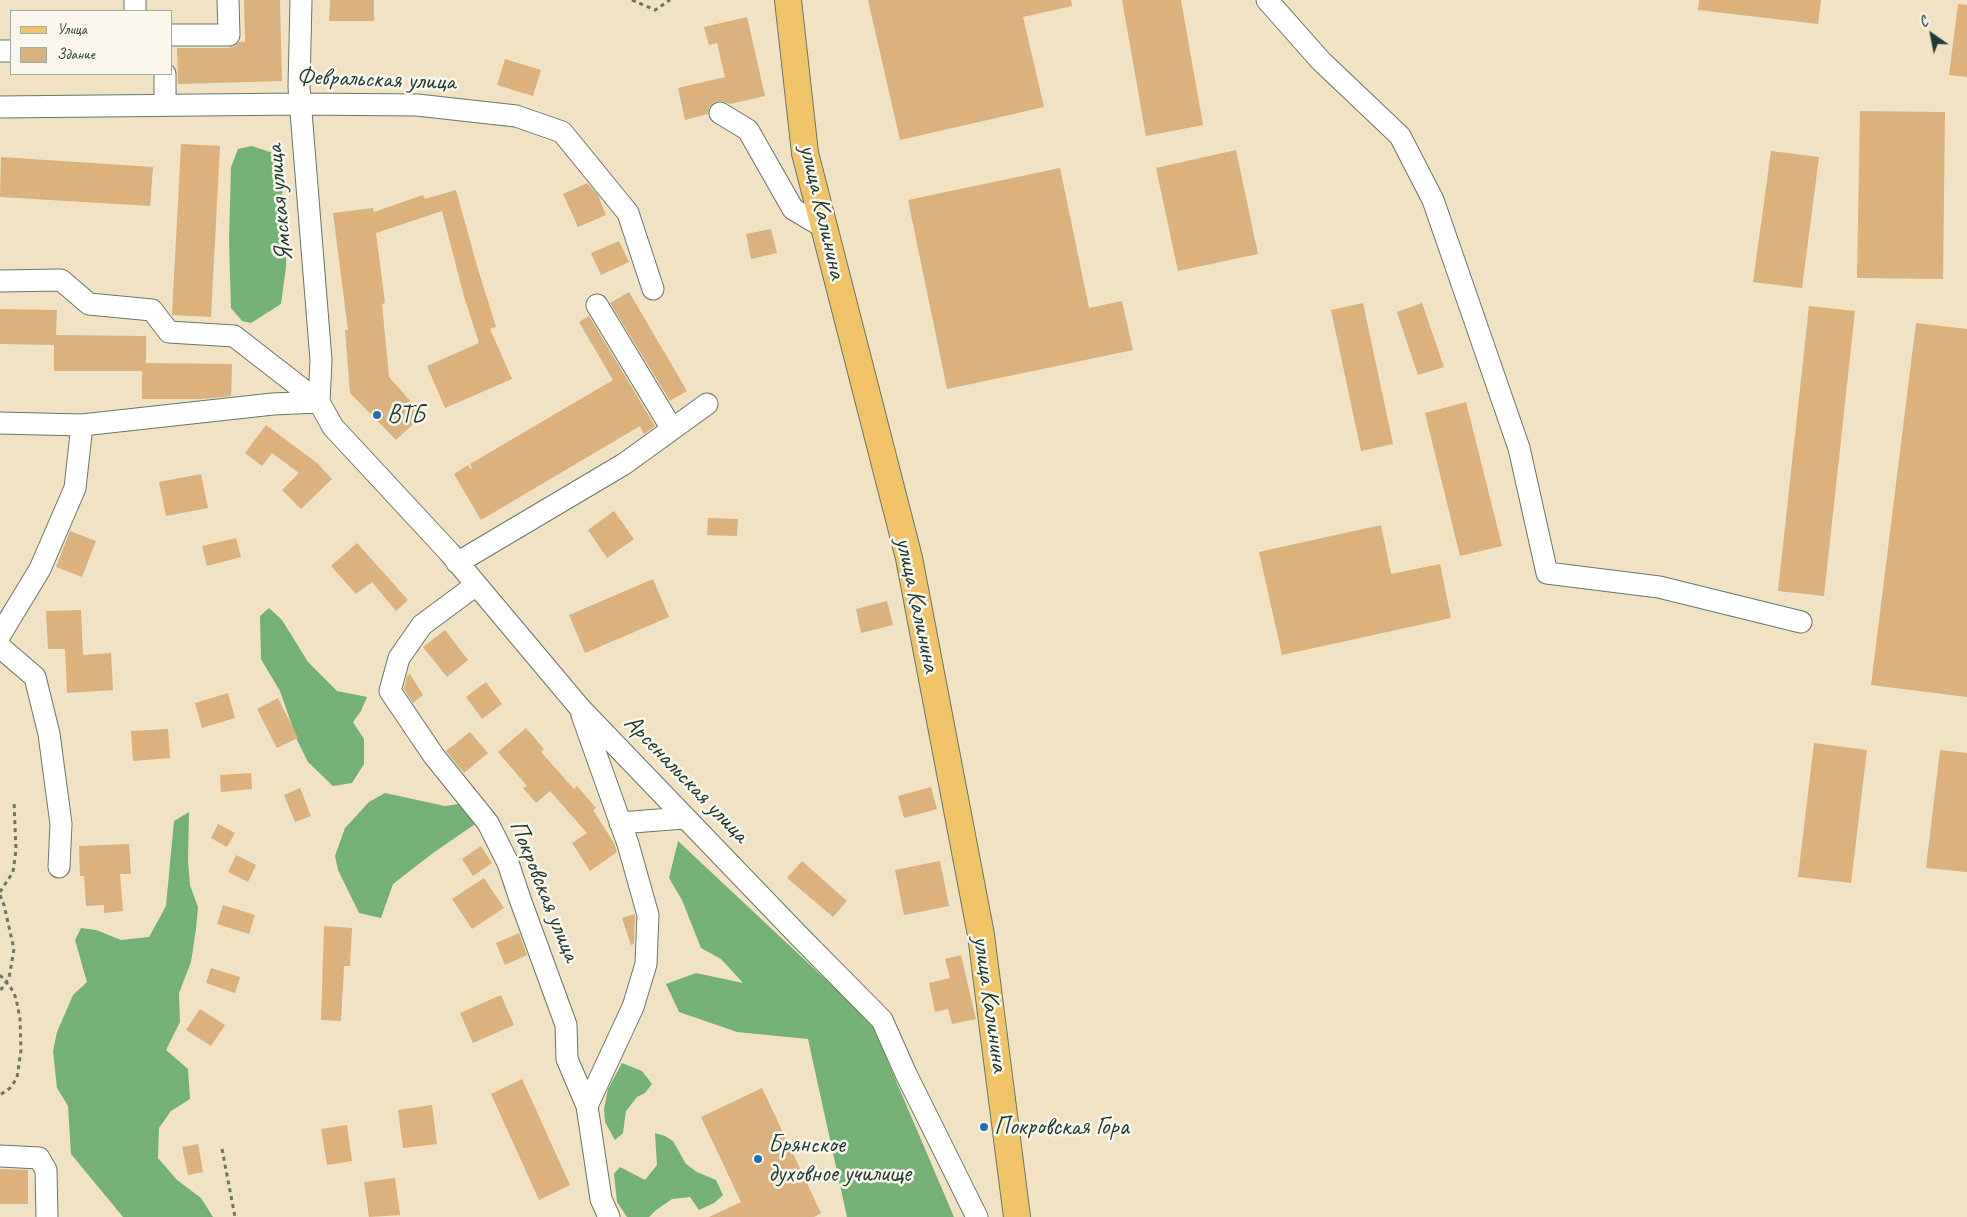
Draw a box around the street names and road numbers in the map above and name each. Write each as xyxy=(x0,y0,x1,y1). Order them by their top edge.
street label: Февральская улица xyxy=(296,62,456,98)
street label: улица Калинина xyxy=(792,142,852,282)
street label: Ямская улица xyxy=(260,143,300,263)
street label: улица Калинина xyxy=(888,535,946,675)
street label: Арсенальская улица xyxy=(617,709,755,849)
street label: Покровская улица xyxy=(502,816,586,966)
street label: улица Калинина xyxy=(966,934,1014,1074)

